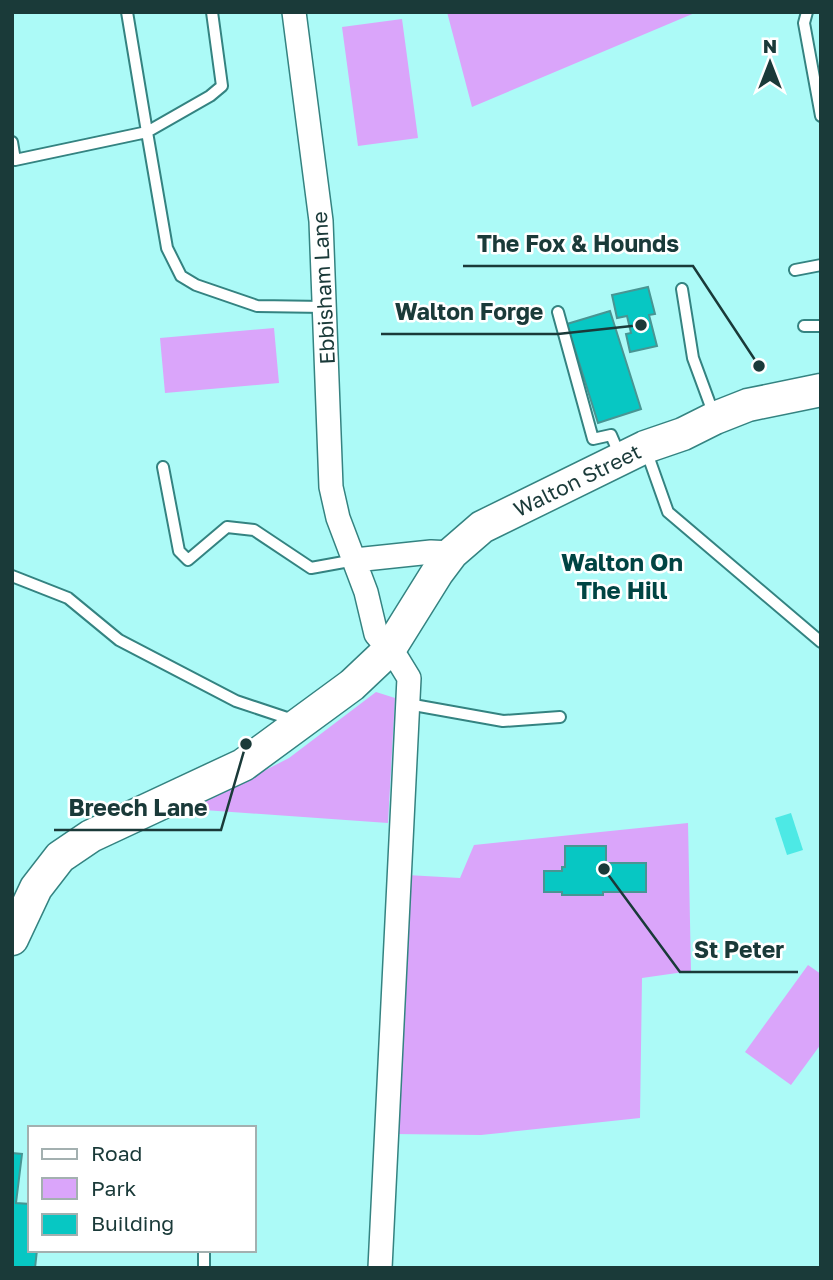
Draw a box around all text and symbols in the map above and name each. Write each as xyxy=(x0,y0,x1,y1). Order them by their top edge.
north arrow xyxy=(735,28,805,98)
text: N xyxy=(763,34,777,57)
street label: Ebbisham Lane xyxy=(306,211,340,365)
callout: The Fox & Hounds xyxy=(463,222,693,266)
text: The Fox & Hounds xyxy=(477,229,679,257)
callout: Walton Forge xyxy=(381,290,558,334)
text: Walton Forge xyxy=(395,297,543,325)
street label: Walton Street xyxy=(509,438,645,522)
district label: Walton On The Hill xyxy=(561,547,683,604)
callout: Breech Lane xyxy=(54,786,221,830)
text: Breech Lane xyxy=(68,793,208,821)
callout: St Peter xyxy=(680,928,798,972)
text: St Peter xyxy=(694,935,784,963)
legend xyxy=(28,1126,256,1252)
text: Road xyxy=(91,1140,142,1166)
text: Park xyxy=(91,1175,137,1201)
text: Building xyxy=(91,1210,174,1236)

